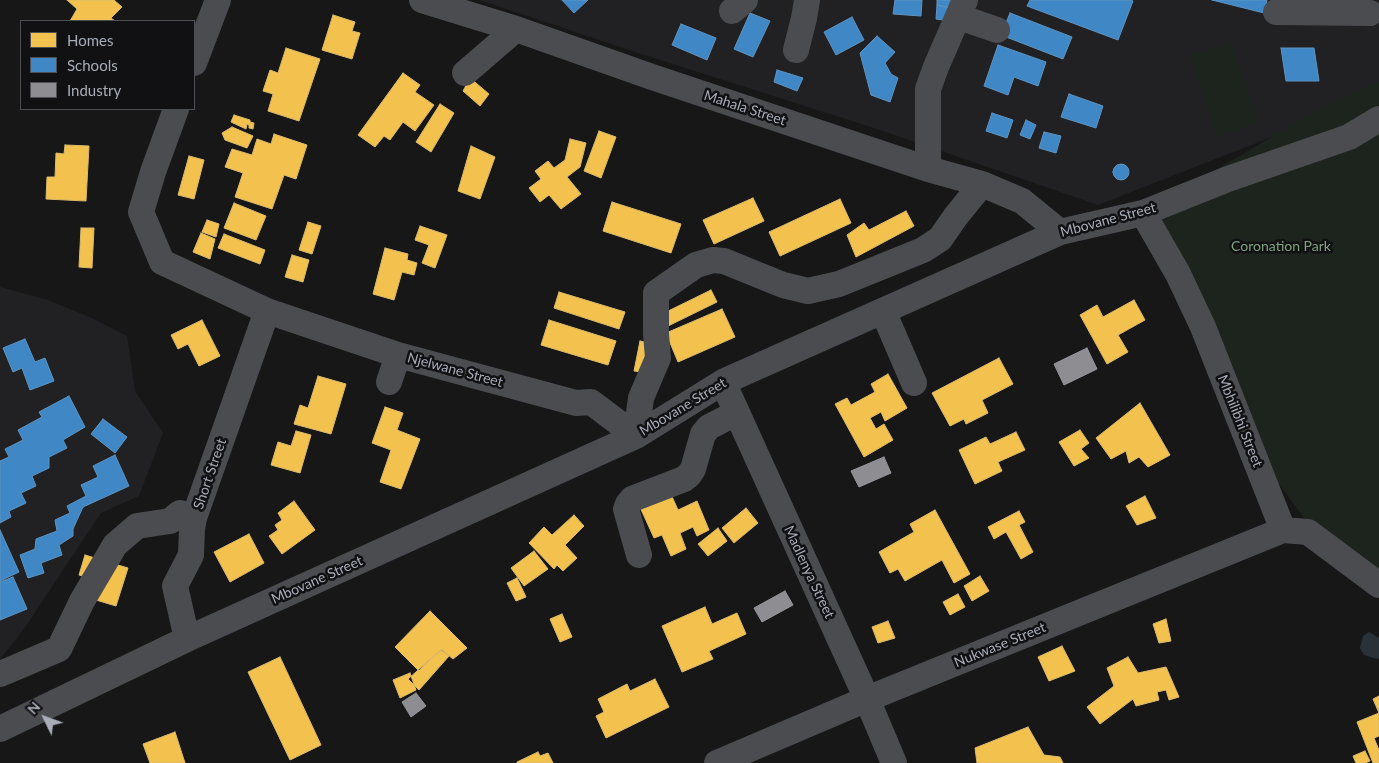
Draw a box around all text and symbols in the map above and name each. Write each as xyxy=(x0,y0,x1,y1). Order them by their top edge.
legend xyxy=(20,20,195,110)
text: Homes xyxy=(67,31,113,49)
text: Schools xyxy=(67,56,118,74)
text: Industry xyxy=(67,81,121,99)
street label: Mahala Street xyxy=(702,87,788,129)
street label: Mbovane Street xyxy=(1058,199,1158,241)
park label: Coronation Park xyxy=(1231,238,1331,254)
street label: Njelwane Street xyxy=(405,349,505,391)
street label: Mbhilibhi Street xyxy=(1214,372,1266,470)
street label: Mbovane Street xyxy=(637,375,729,439)
street label: Short Street xyxy=(190,436,230,512)
street label: Madlenya Street xyxy=(780,523,838,621)
street label: Mbovane Street xyxy=(269,552,365,608)
street label: Nukwase Street xyxy=(952,619,1048,671)
north arrow xyxy=(20,693,70,743)
text: N xyxy=(24,698,43,717)

